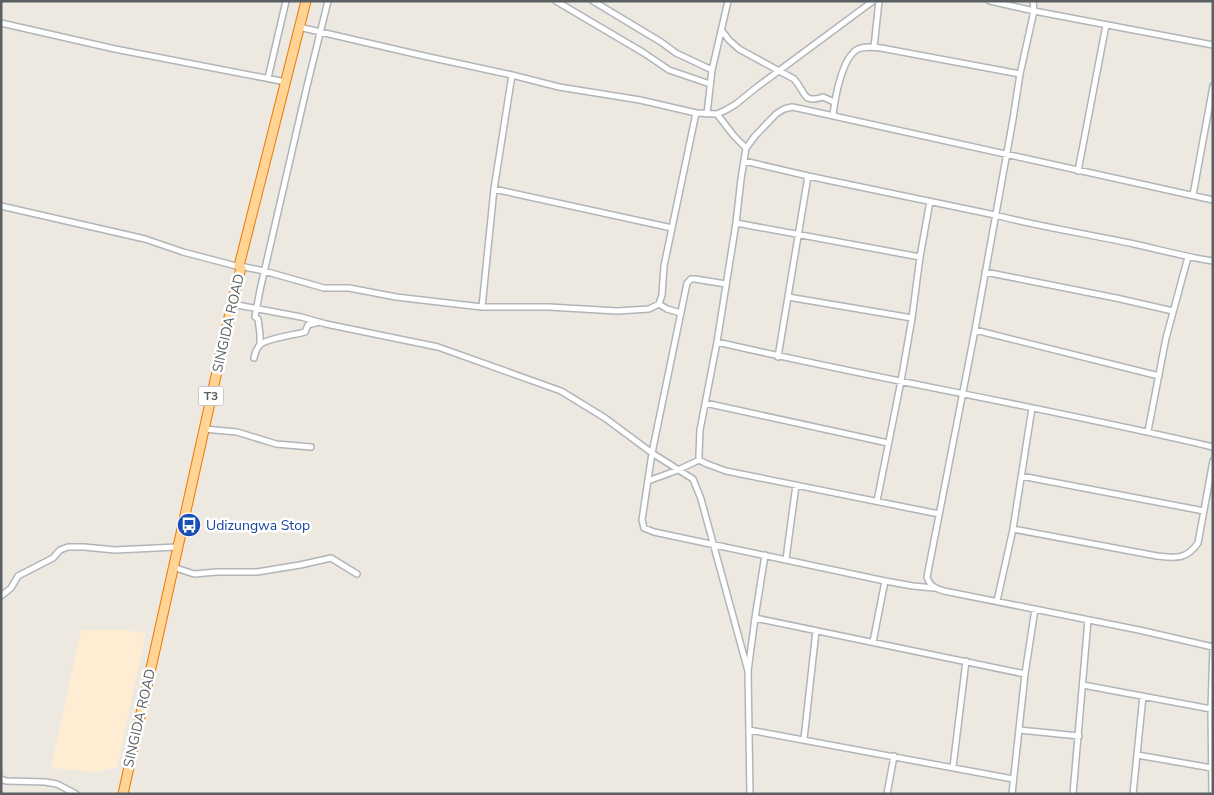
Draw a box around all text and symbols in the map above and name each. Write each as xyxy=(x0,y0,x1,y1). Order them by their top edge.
street label: SINGIDA ROAD xyxy=(208,272,249,374)
road number: T3 xyxy=(198,386,224,406)
bus stop icon: Udizungwa Stop xyxy=(176,512,202,538)
place label: Udizungwa Stop xyxy=(206,516,310,535)
street label: SINGIDA ROAD xyxy=(119,667,160,769)

